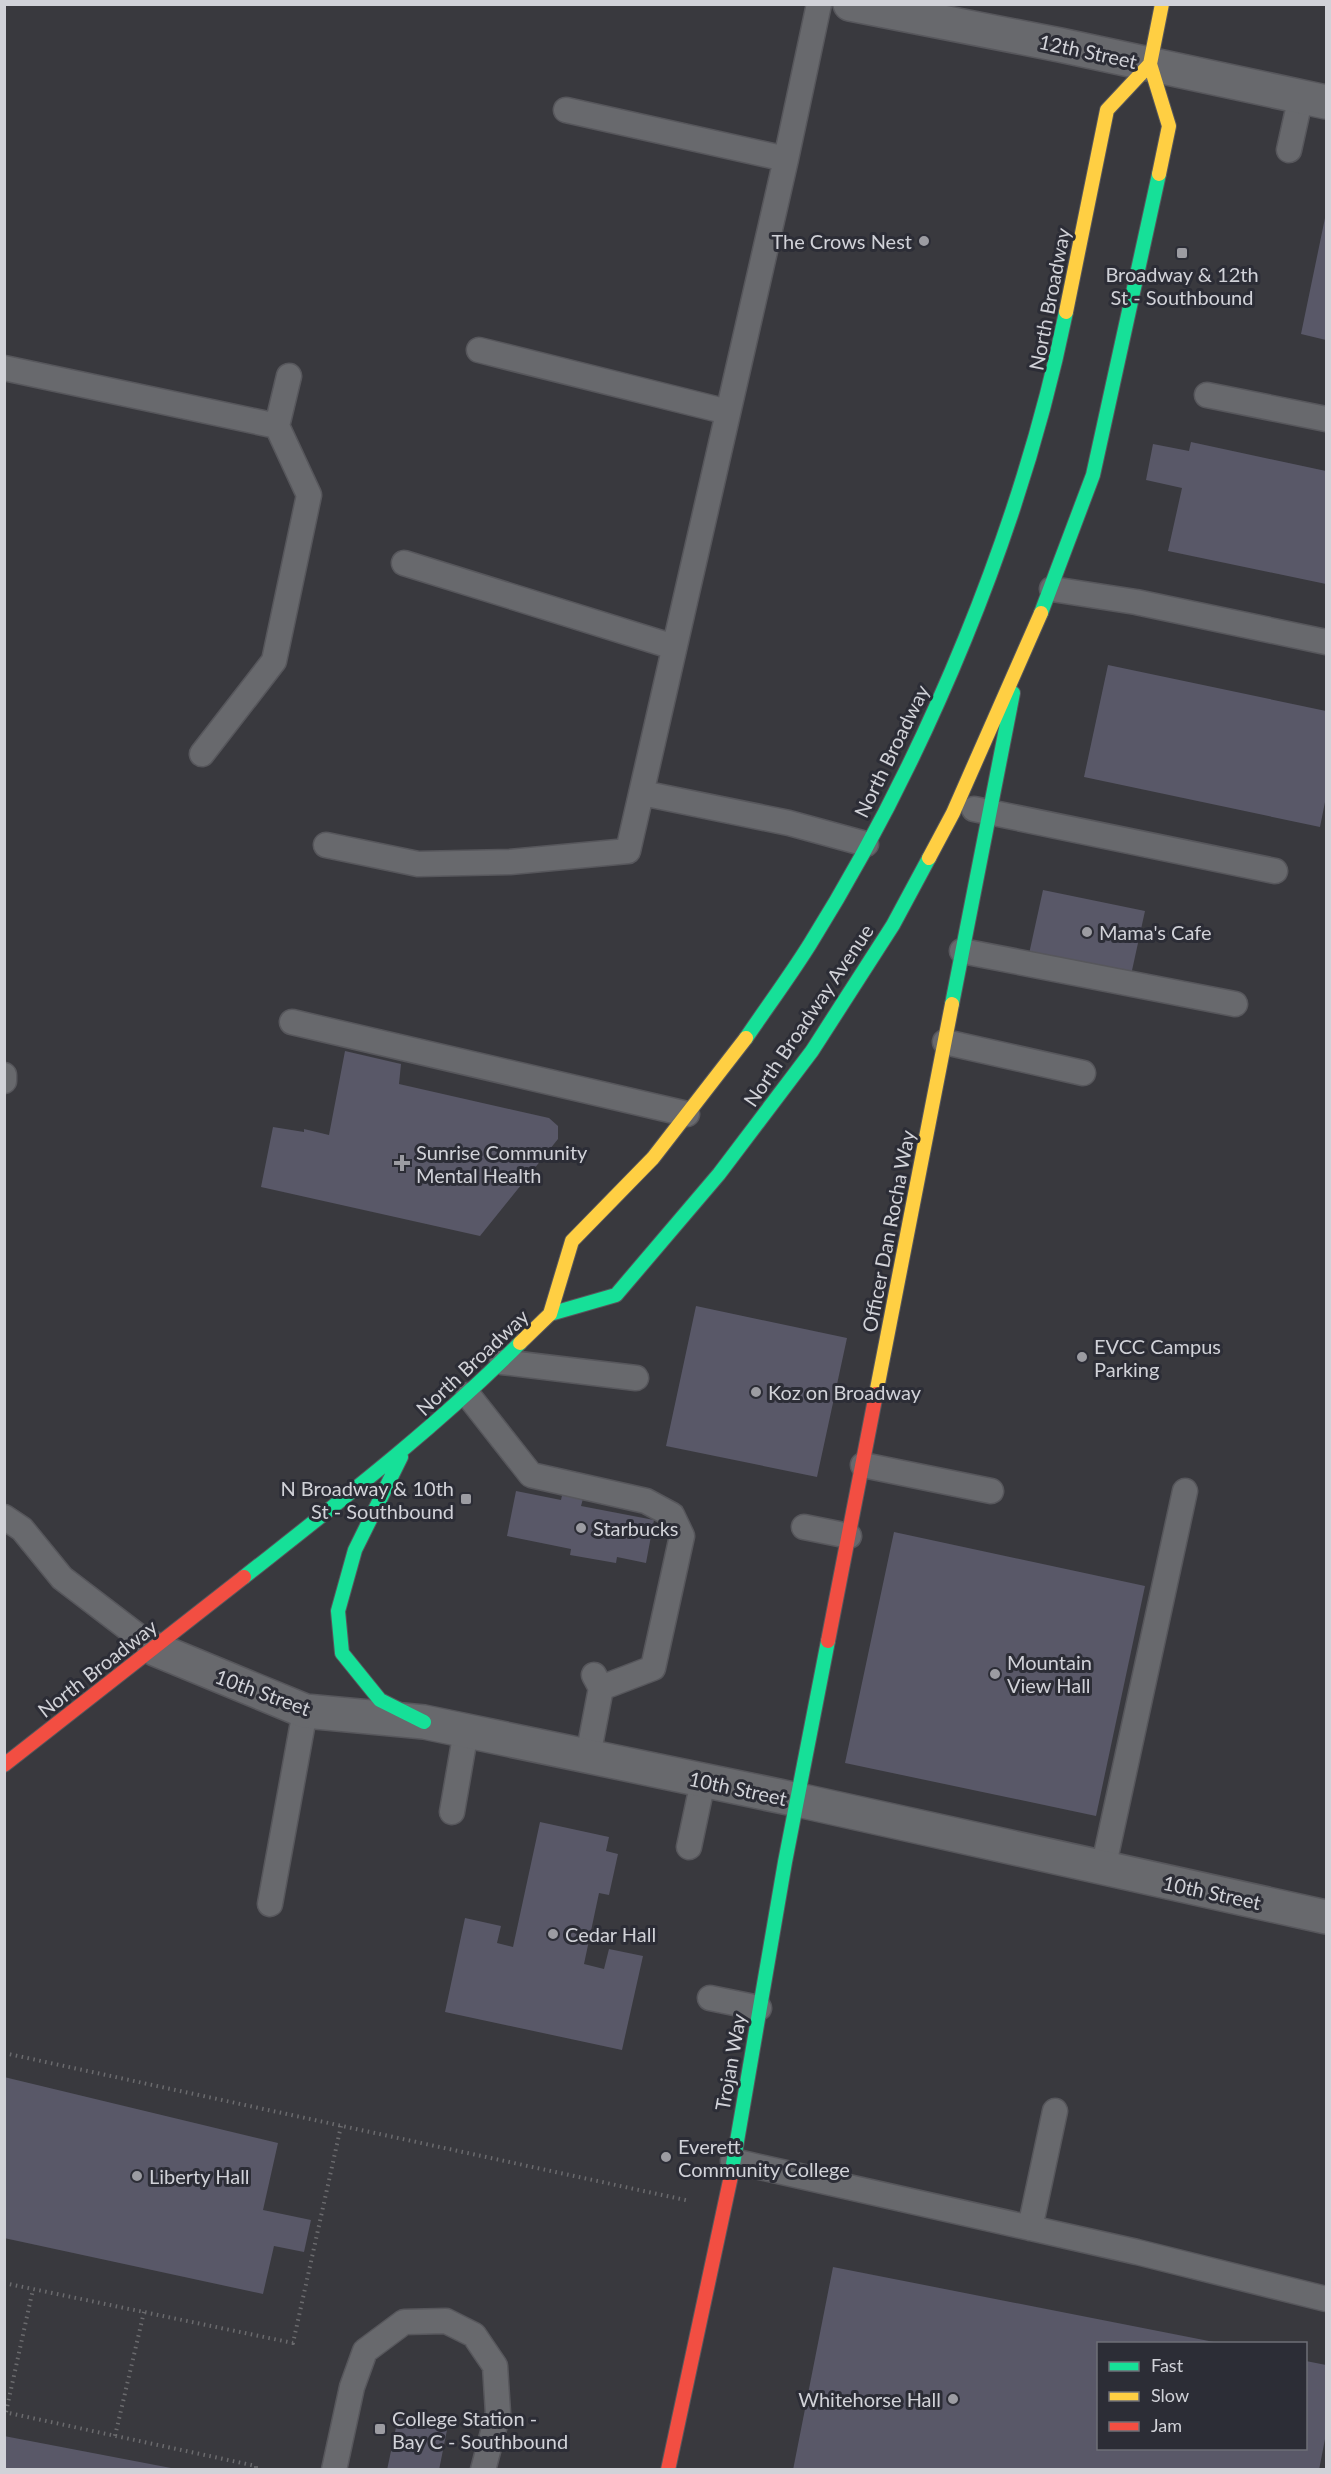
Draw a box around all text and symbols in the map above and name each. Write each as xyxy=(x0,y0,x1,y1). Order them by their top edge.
street label: 12th Street xyxy=(1037,29,1139,73)
street label: North Broadway xyxy=(1023,225,1075,372)
place label: The Crows Nest xyxy=(771,229,912,253)
marker: The Crows Nest xyxy=(917,234,931,248)
marker: Broadway & 12th St - Southbound xyxy=(1175,246,1189,260)
place label: Broadway & 12th St - Southbound xyxy=(1105,262,1259,309)
street label: North Broadway xyxy=(848,680,934,821)
street label: North Broadway Avenue xyxy=(738,919,878,1111)
place label: Mama's Cafe xyxy=(1099,920,1211,944)
marker: Mama's Cafe xyxy=(1080,925,1094,939)
street label: Officer Dan Rocha Way xyxy=(857,1127,919,1334)
place label: Sunrise Community Mental Health xyxy=(416,1140,588,1187)
marker: Sunrise Community Mental Health xyxy=(393,1154,411,1172)
street label: North Broadway xyxy=(411,1303,534,1420)
place label: EVCC Campus Parking xyxy=(1094,1334,1221,1381)
marker: EVCC Campus Parking xyxy=(1075,1350,1089,1364)
place label: Koz on Broadway xyxy=(768,1380,922,1404)
marker: Koz on Broadway xyxy=(749,1385,763,1399)
place label: N Broadway & 10th St - Southbound xyxy=(280,1476,454,1523)
marker: N Broadway & 10th St - Southbound xyxy=(459,1492,473,1506)
place label: Starbucks xyxy=(593,1516,679,1540)
marker: Starbucks xyxy=(574,1521,588,1535)
street label: North Broadway xyxy=(33,1614,162,1722)
place label: Mountain View Hall xyxy=(1007,1650,1092,1697)
street label: 10th Street xyxy=(212,1664,314,1720)
marker: Mountain View Hall xyxy=(988,1667,1002,1681)
street label: 10th Street xyxy=(687,1766,789,1810)
street label: 10th Street xyxy=(1161,1870,1263,1914)
place label: Cedar Hall xyxy=(565,1922,656,1946)
marker: Cedar Hall xyxy=(546,1927,560,1941)
street label: Trojan Way xyxy=(710,2011,750,2112)
place label: Everett Community College xyxy=(678,2134,850,2181)
marker: Everett Community College xyxy=(659,2150,673,2164)
place label: Liberty Hall xyxy=(149,2164,250,2188)
marker: Liberty Hall xyxy=(130,2169,144,2183)
legend xyxy=(1097,2342,1307,2450)
text: Fast xyxy=(1151,2354,1184,2376)
text: Slow xyxy=(1151,2384,1189,2406)
place label: Whitehorse Hall xyxy=(798,2387,941,2411)
marker: Whitehorse Hall xyxy=(946,2392,960,2406)
place label: College Station - Bay C - Southbound xyxy=(392,2406,568,2453)
text: Jam xyxy=(1151,2414,1182,2436)
marker: College Station - Bay C - Southbound xyxy=(373,2422,387,2436)

